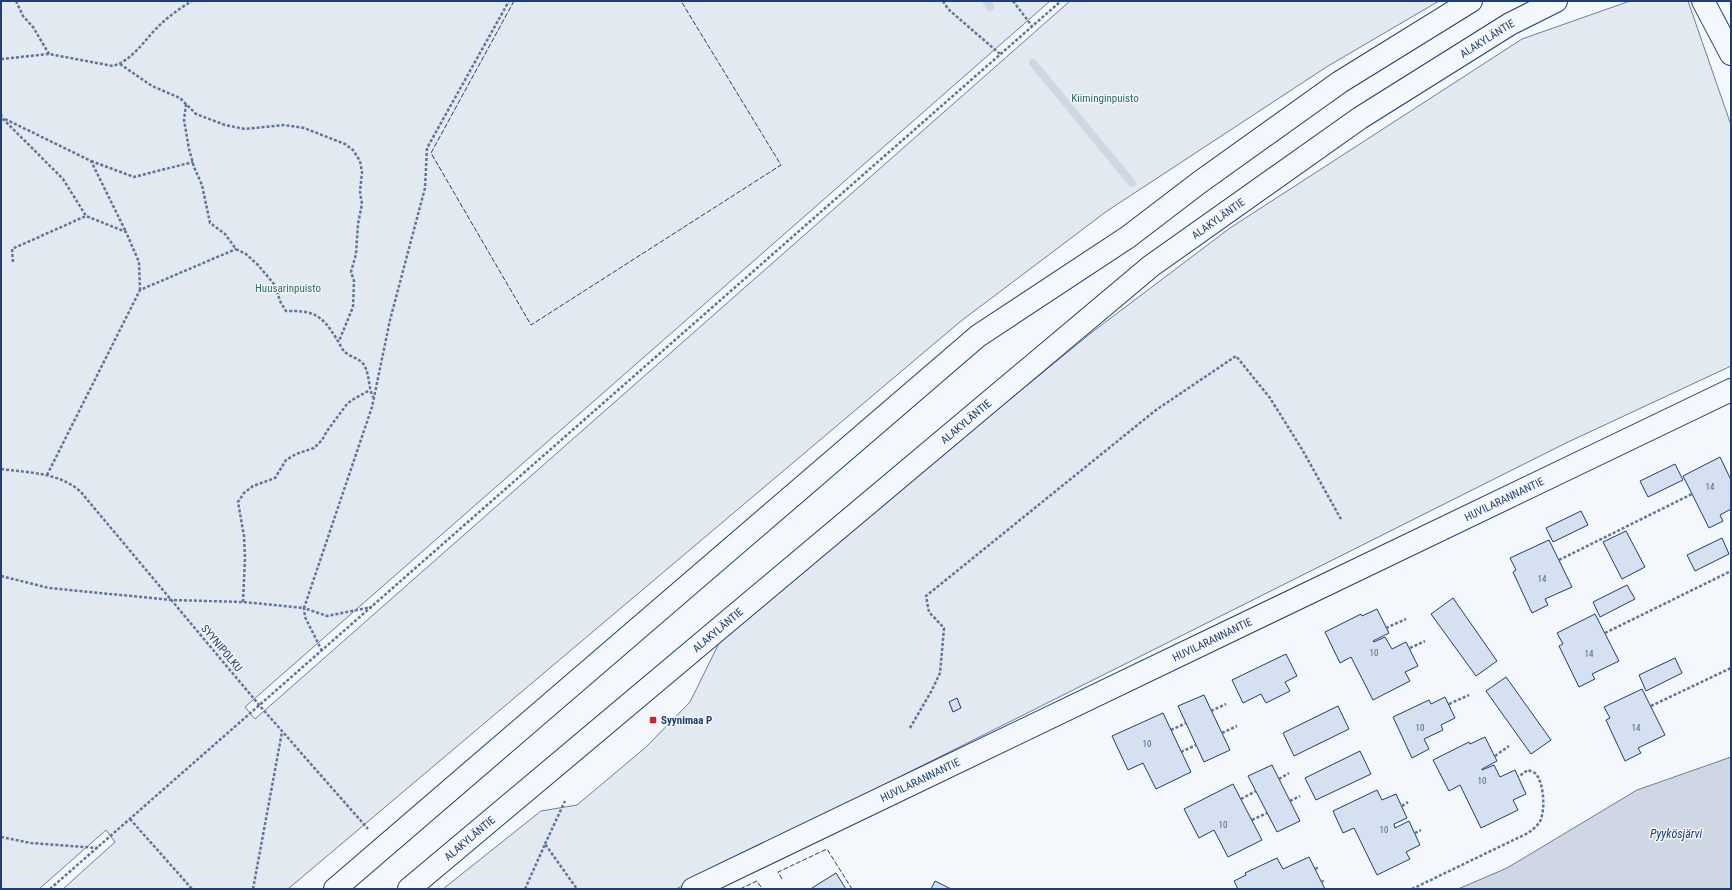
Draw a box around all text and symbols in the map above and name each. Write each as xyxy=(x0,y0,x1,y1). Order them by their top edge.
street label: ALAKYLÄNTIE xyxy=(1458,17,1517,61)
park label: Kiiminginpuisto xyxy=(1071,92,1139,105)
street label: ALAKYLÄNTIE xyxy=(1189,195,1248,242)
park label: Huusarinpuisto xyxy=(255,282,321,295)
street label: ALAKYLÄNTIE xyxy=(938,397,994,447)
street label: HUVILARANNANTIE xyxy=(1463,475,1547,524)
house number: 14 xyxy=(1706,482,1715,492)
house number: 14 xyxy=(1538,574,1547,584)
street label: ALAKYLÄNTIE xyxy=(690,605,746,655)
street label: HUVILARANNANTIE xyxy=(1171,615,1255,664)
street label: SYYNIPOLKU xyxy=(198,622,245,674)
house number: 10 xyxy=(1370,648,1378,658)
house number: 14 xyxy=(1585,649,1594,659)
place label: Syynimaa P xyxy=(661,714,712,727)
marker: Syynimaa P xyxy=(648,715,658,725)
house number: 10 xyxy=(1416,723,1424,733)
house number: 14 xyxy=(1632,723,1641,733)
house number: 10 xyxy=(1143,739,1151,749)
street label: HUVILARANNANTIE xyxy=(879,755,963,805)
house number: 10 xyxy=(1478,776,1486,786)
street label: ALAKYLÄNTIE xyxy=(442,813,498,864)
house number: 10 xyxy=(1219,820,1227,830)
house number: 10 xyxy=(1380,825,1388,835)
water label: Pyykösjärvi xyxy=(1650,827,1702,841)

